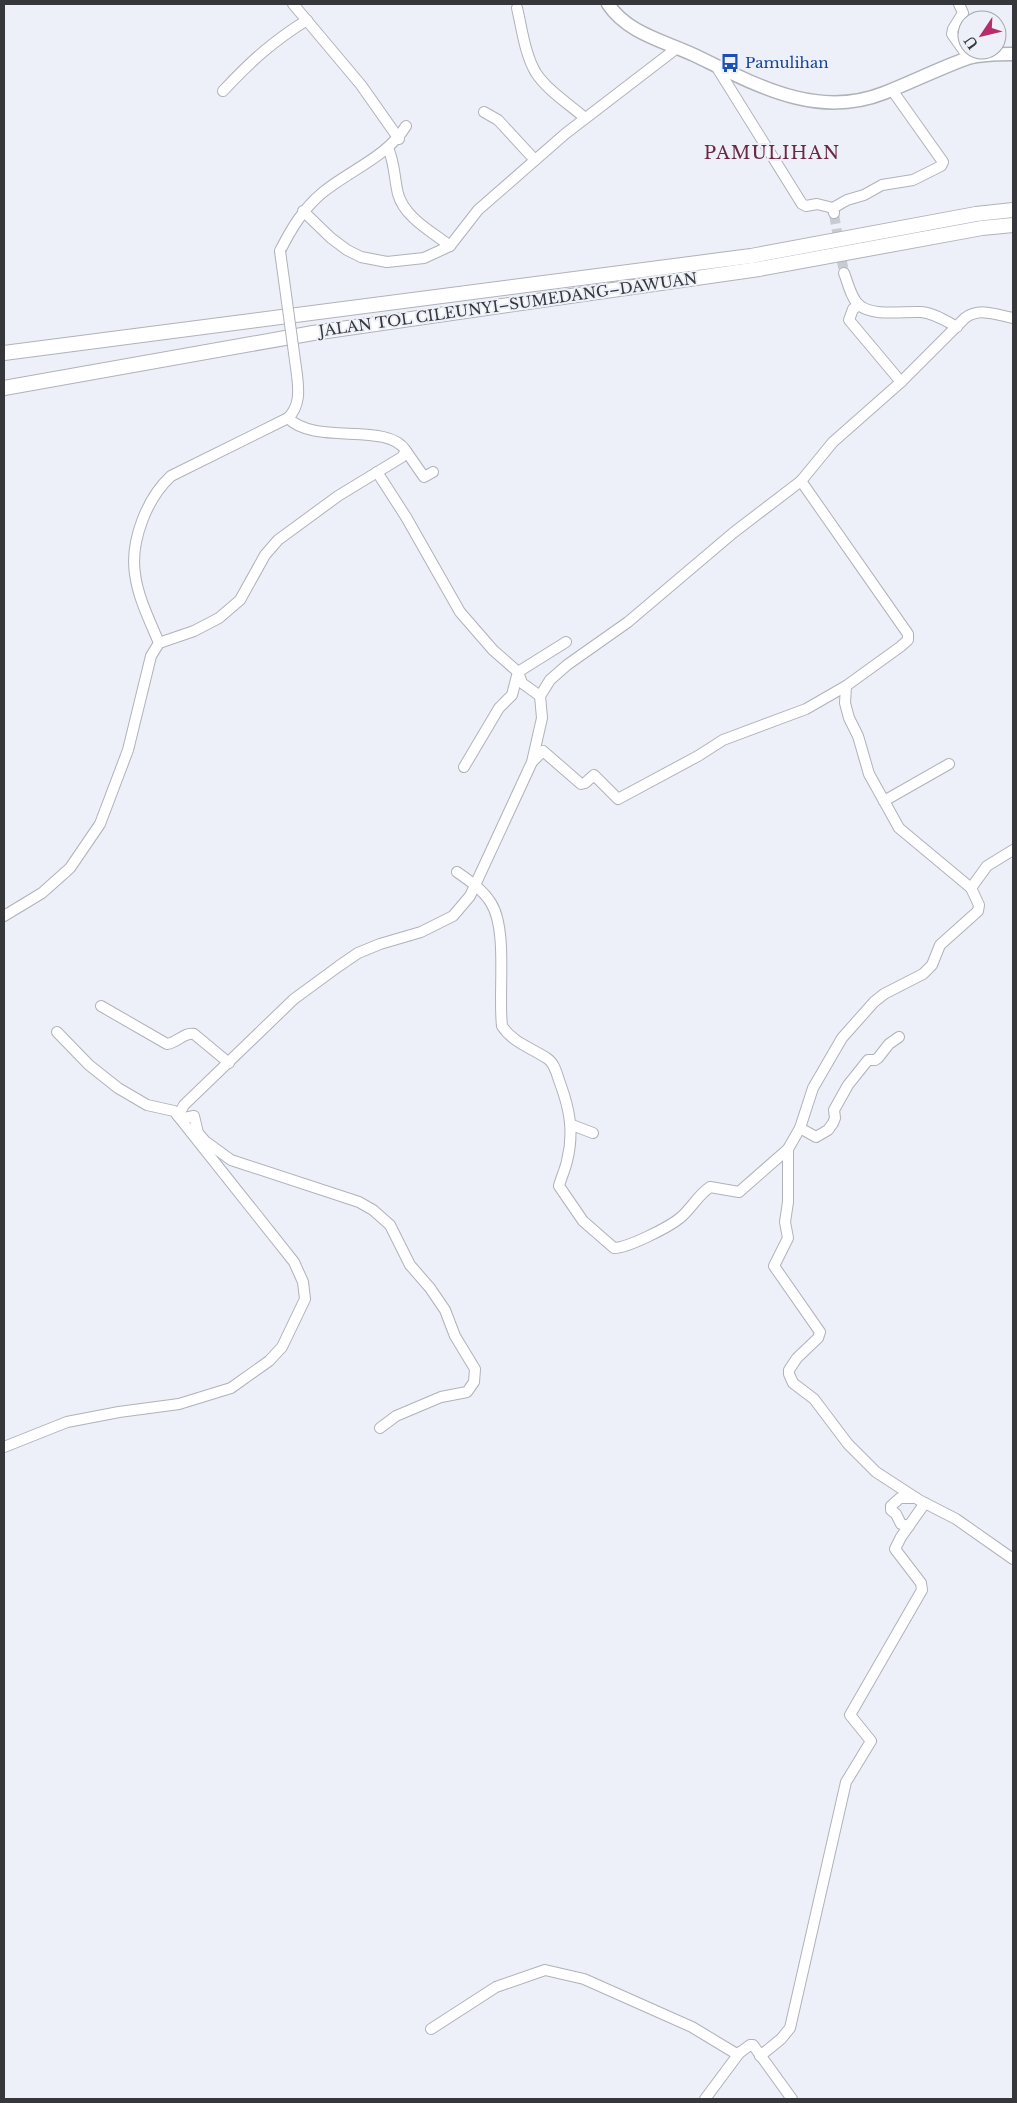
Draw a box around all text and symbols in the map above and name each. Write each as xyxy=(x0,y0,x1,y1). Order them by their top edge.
north arrow xyxy=(957,10,1007,60)
text: U xyxy=(960,32,982,53)
bus stop icon: Pamulihan xyxy=(719,52,741,74)
place label: Pamulihan xyxy=(745,53,829,72)
district label: PAMULIHAN xyxy=(704,142,840,164)
street label: JALAN TOL CILEUNYI–SUMEDANG–DAWUAN xyxy=(315,269,698,341)

